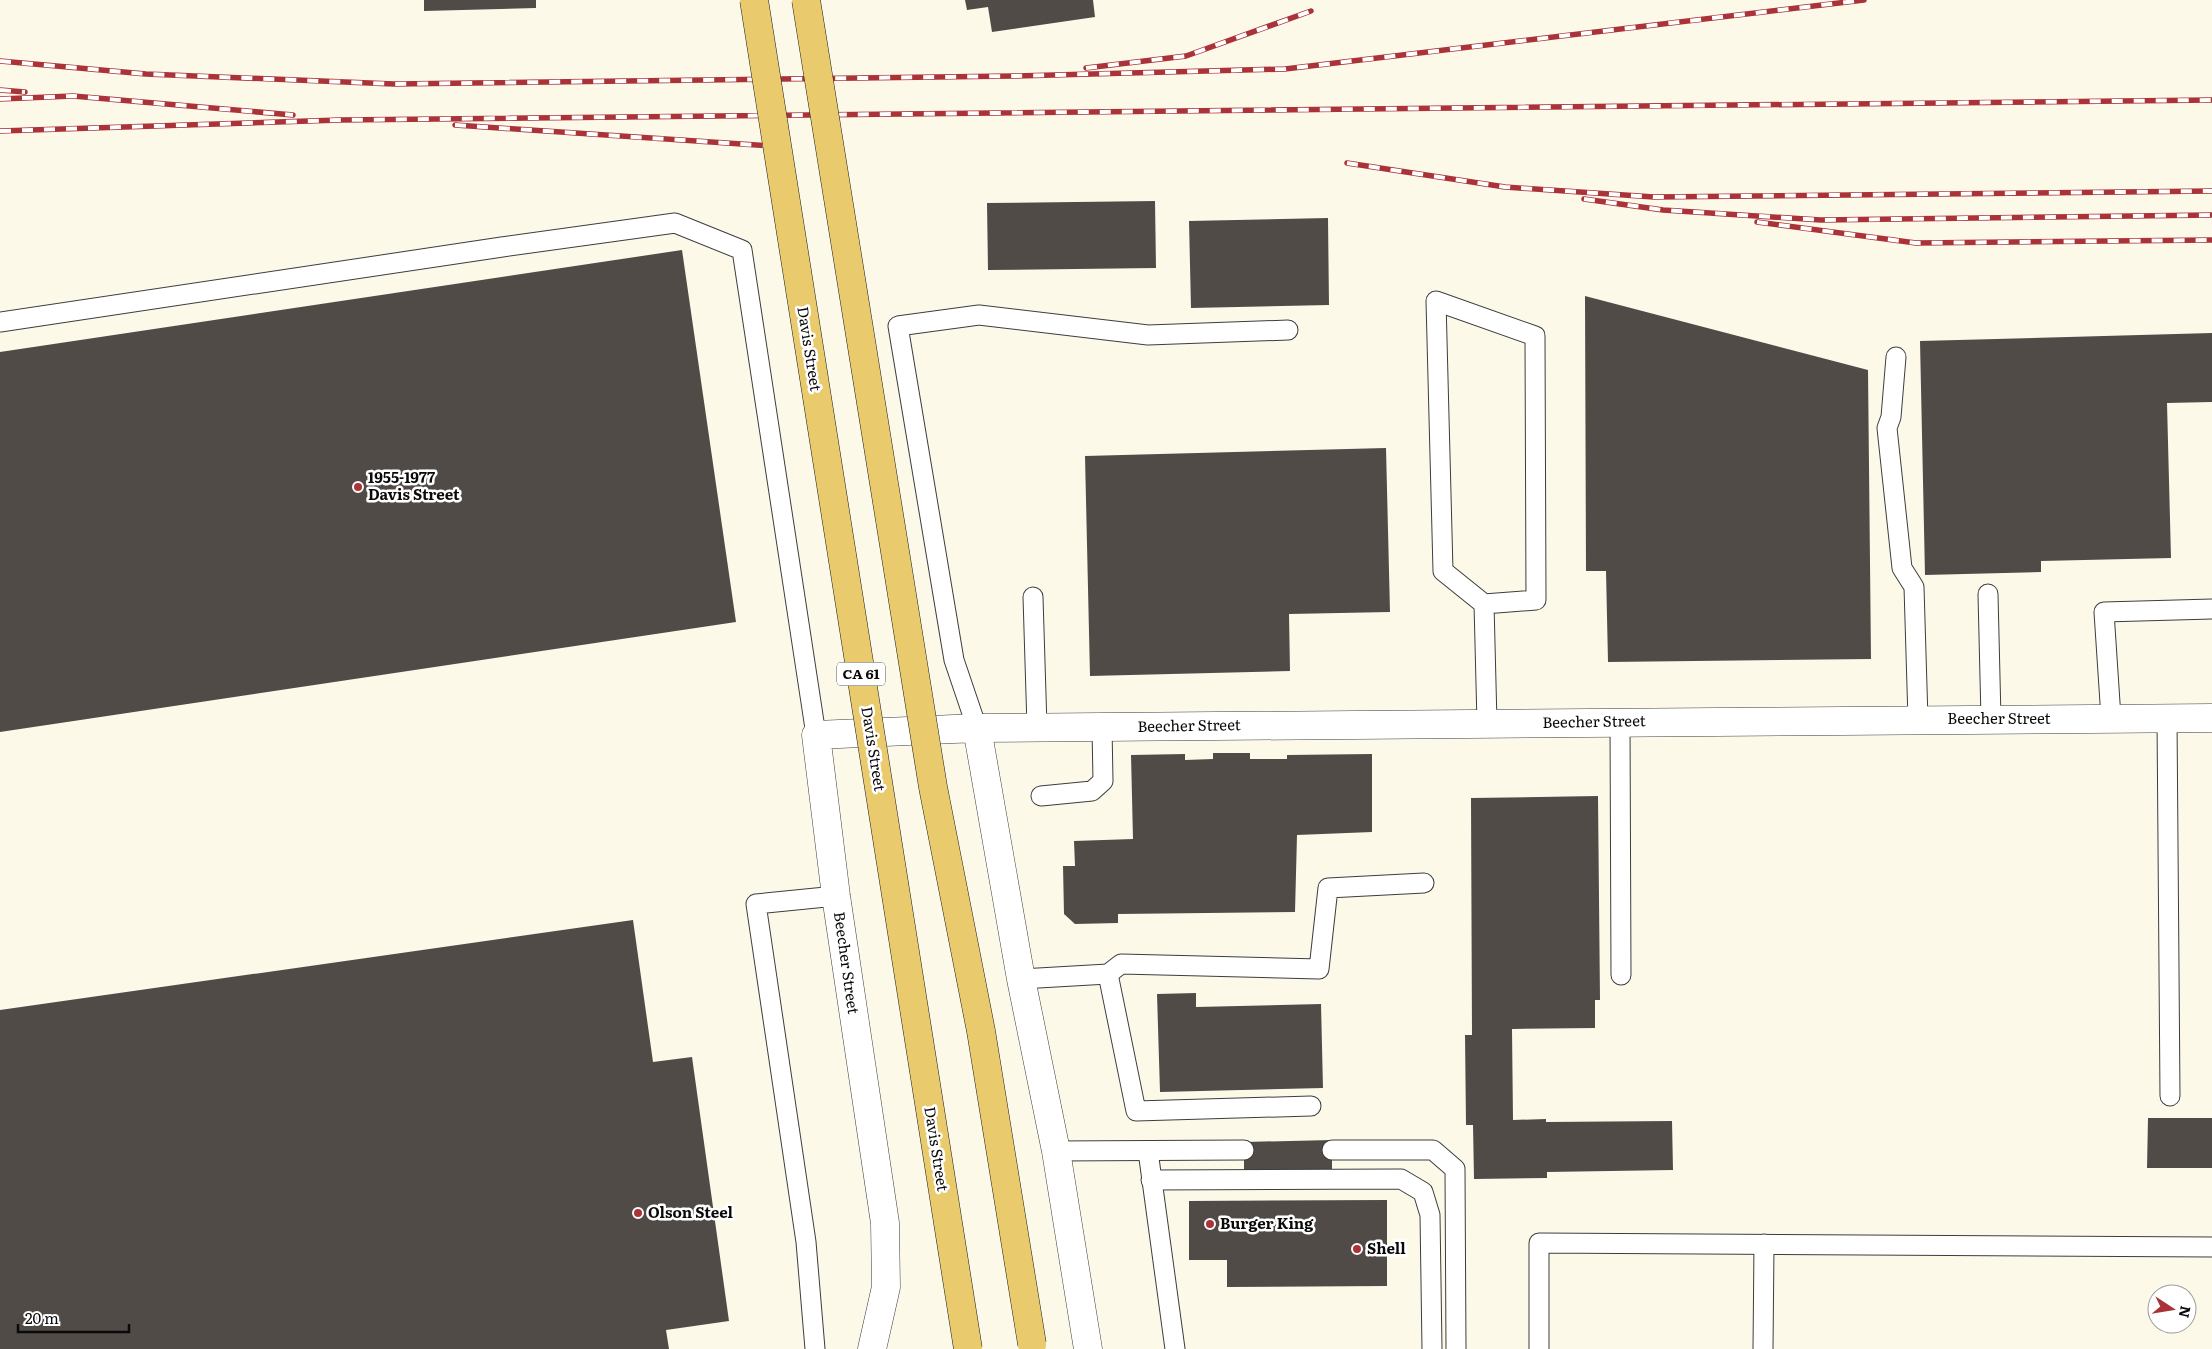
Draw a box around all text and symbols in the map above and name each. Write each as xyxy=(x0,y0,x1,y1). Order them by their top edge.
street label: Davis Street xyxy=(792,305,829,393)
place label: 1955-1977 Davis Street xyxy=(368,465,460,505)
marker: 1955-1977 Davis Street xyxy=(352,481,364,493)
road number: CA 61 xyxy=(837,662,885,686)
street label: Davis Street xyxy=(856,705,893,793)
street label: Beecher Street xyxy=(1947,706,2051,729)
street label: Beecher Street xyxy=(1542,708,1646,733)
street label: Beecher Street xyxy=(1137,712,1241,737)
street label: Beecher Street xyxy=(829,910,866,1016)
street label: Davis Street xyxy=(919,1105,956,1193)
place label: Olson Steel xyxy=(648,1200,734,1223)
marker: Olson Steel xyxy=(632,1207,644,1219)
place label: Burger King xyxy=(1220,1211,1314,1234)
marker: Burger King xyxy=(1204,1218,1216,1230)
place label: Shell xyxy=(1367,1236,1406,1259)
marker: Shell xyxy=(1351,1243,1363,1255)
north arrow xyxy=(2147,1284,2197,1334)
scale bar xyxy=(18,1302,129,1334)
text: N xyxy=(2175,1304,2197,1320)
text: 20 m xyxy=(25,1306,59,1329)

